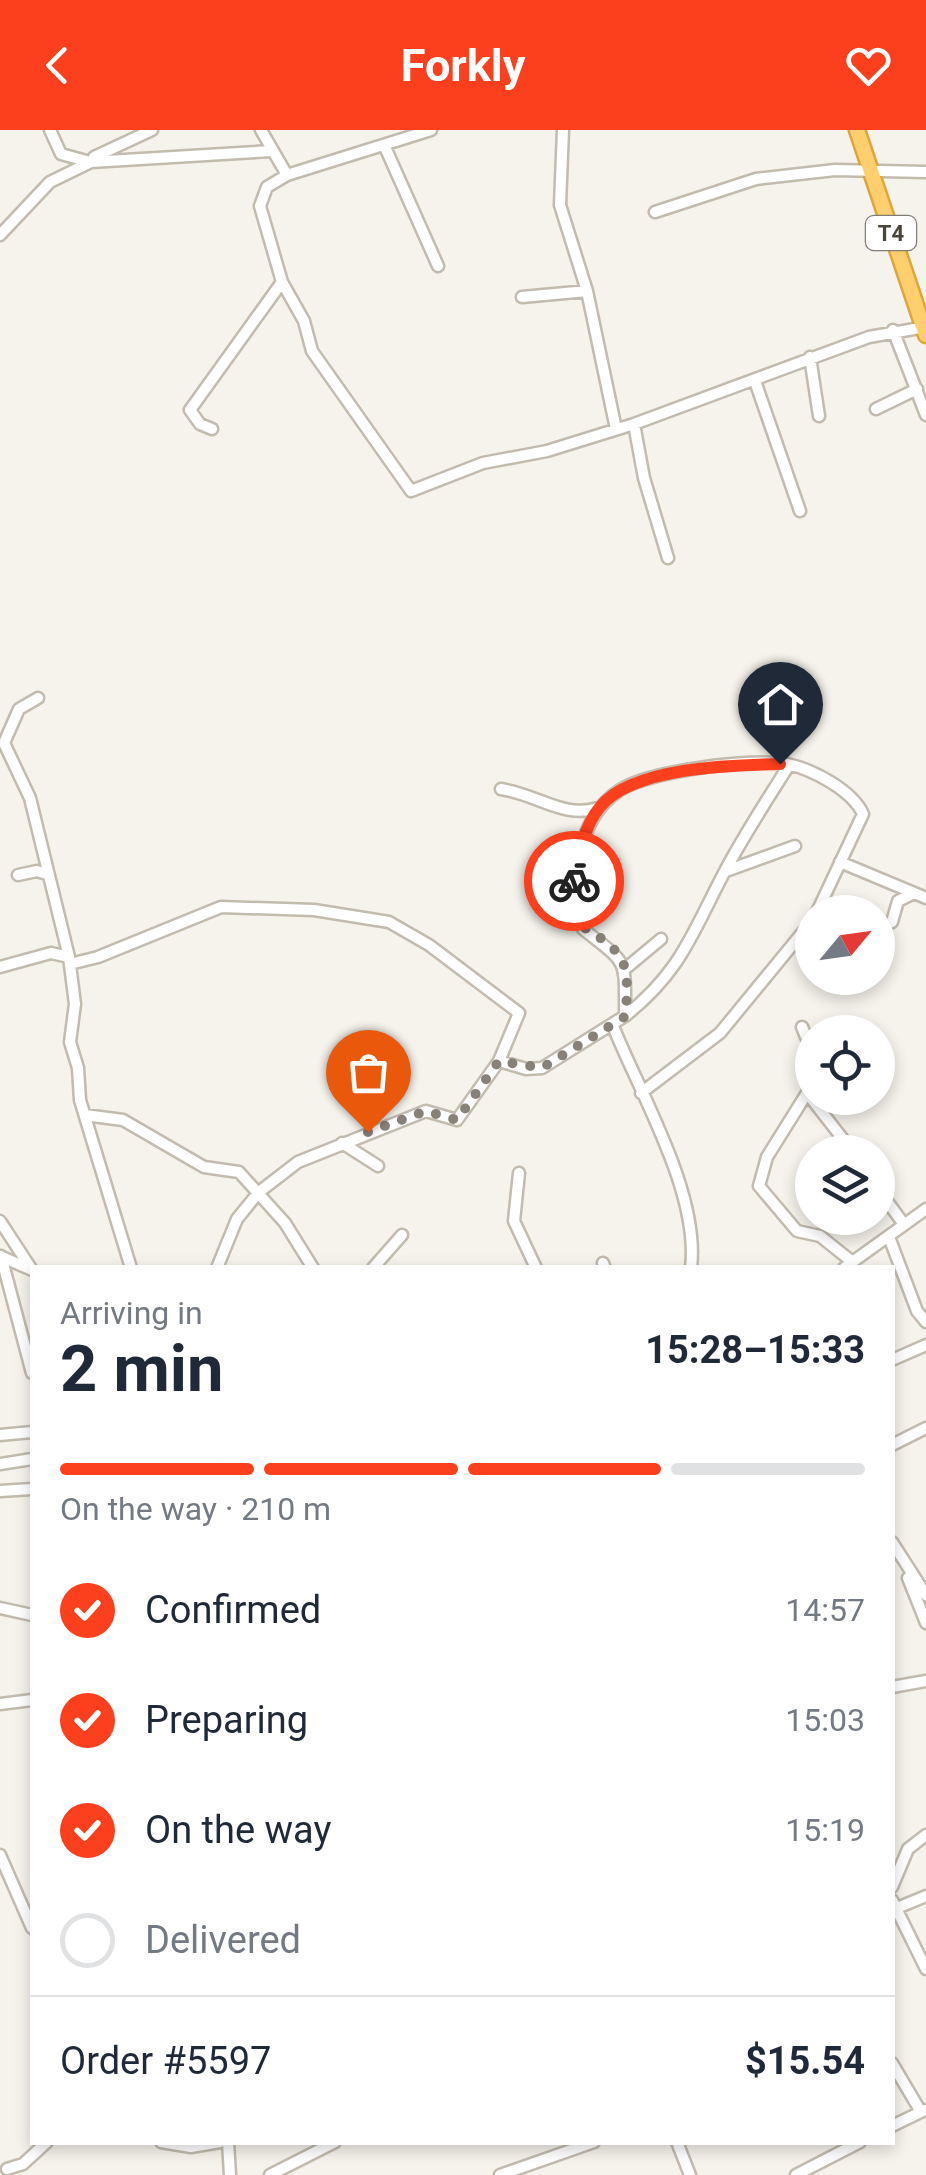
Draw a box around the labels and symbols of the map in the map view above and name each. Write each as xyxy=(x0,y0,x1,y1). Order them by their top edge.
road number: T4 xyxy=(866,216,916,250)
pin xyxy=(738,662,823,765)
courier xyxy=(524,831,624,931)
north arrow xyxy=(795,895,895,995)
pin xyxy=(326,1030,411,1133)

